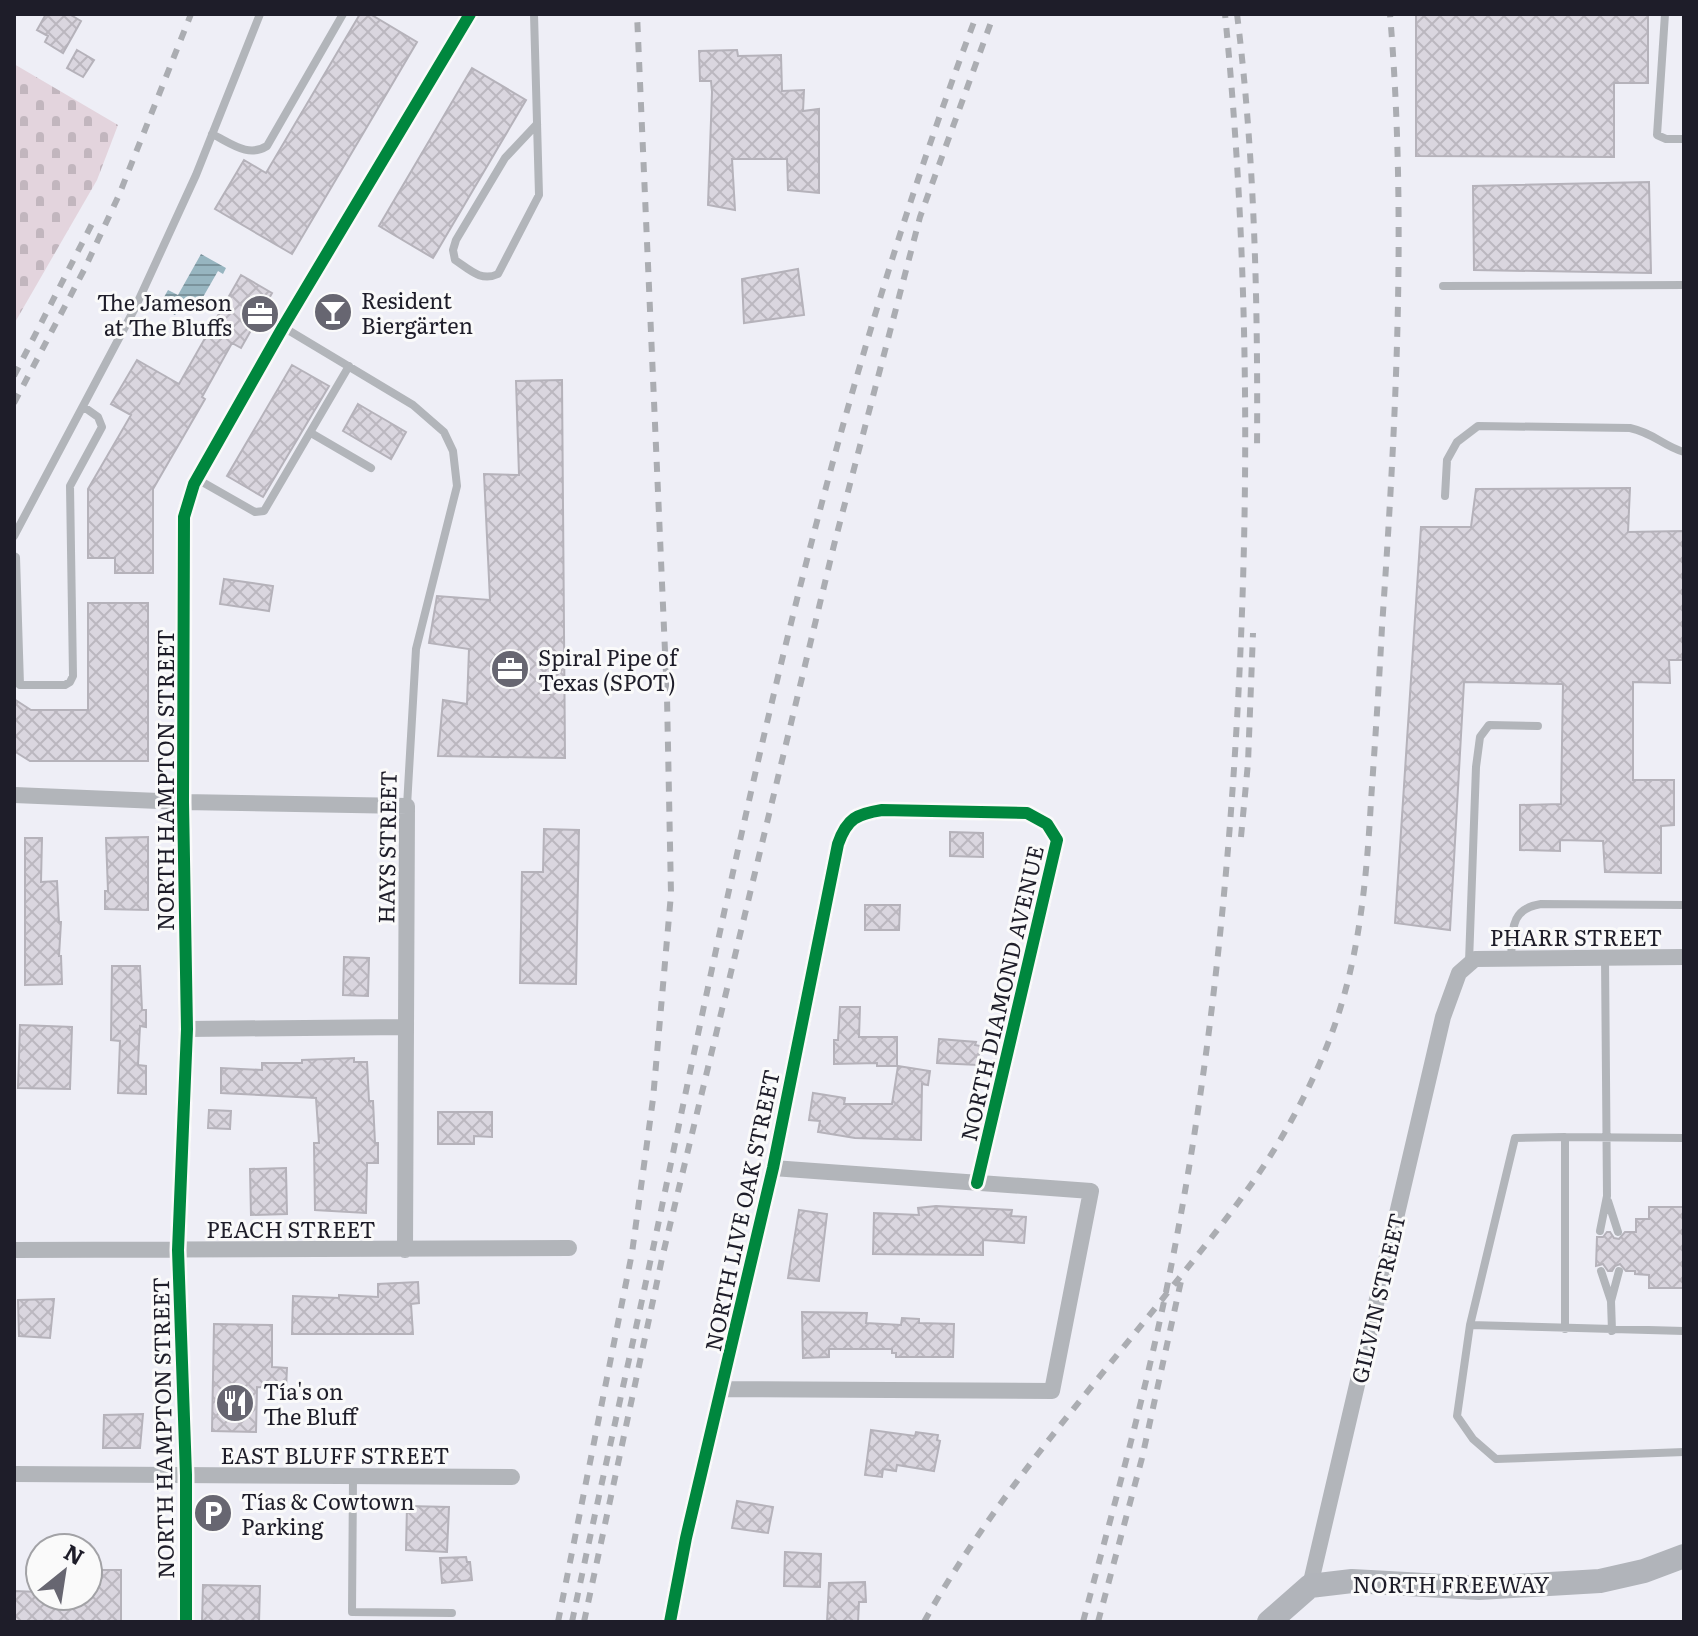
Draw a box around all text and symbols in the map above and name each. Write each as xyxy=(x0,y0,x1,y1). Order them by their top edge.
place label: Resident Biergärten xyxy=(361,283,473,341)
place label: The Jameson at The Bluffs xyxy=(97,285,232,343)
bar icon: Resident Biergärten xyxy=(312,291,354,333)
office icon: The Jameson at The Bluffs xyxy=(239,293,281,335)
street label: NORTH HAMPTON STREET xyxy=(148,629,181,931)
place label: Spiral Pipe of Texas (SPOT) xyxy=(538,640,679,698)
office icon: Spiral Pipe of Texas (SPOT) xyxy=(489,648,531,690)
street label: HAYS STREET xyxy=(368,770,404,924)
street label: NORTH DIAMOND AVENUE xyxy=(951,842,1051,1144)
street label: PHARR STREET xyxy=(1490,920,1662,953)
street label: NORTH LIVE OAK STREET xyxy=(695,1066,787,1354)
street label: GILVIN STREET xyxy=(1341,1210,1413,1386)
street label: PEACH STREET xyxy=(206,1212,376,1245)
street label: NORTH HAMPTON STREET xyxy=(143,1277,181,1579)
place label: Tía's on The Bluff xyxy=(263,1374,359,1432)
restaurant icon: Tía's on The Bluff xyxy=(214,1382,256,1424)
street label: EAST BLUFF STREET xyxy=(221,1438,449,1471)
place label: Tías & Cowtown Parking xyxy=(241,1484,414,1542)
parking icon: Tías & Cowtown Parking xyxy=(192,1492,234,1534)
north arrow xyxy=(24,1532,104,1612)
text: N xyxy=(59,1534,91,1572)
street label: NORTH FREEWAY xyxy=(1353,1567,1550,1600)

